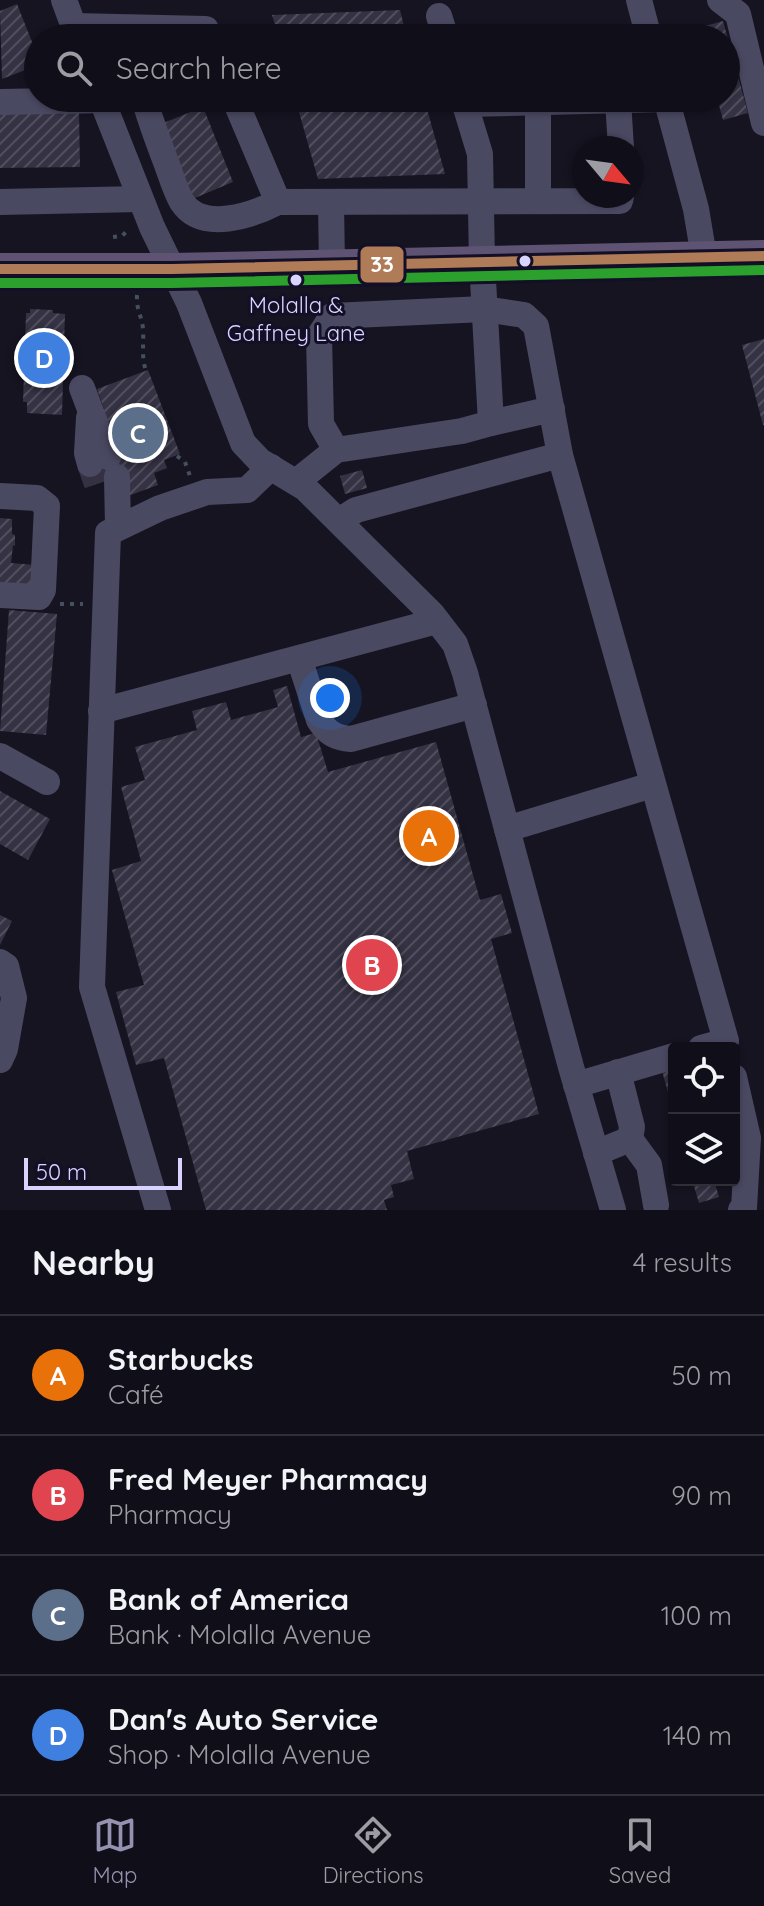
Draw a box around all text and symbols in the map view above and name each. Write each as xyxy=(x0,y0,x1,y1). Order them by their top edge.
search box xyxy=(24,24,740,112)
icon: search xyxy=(52,46,96,90)
text: Search here xyxy=(116,49,282,87)
north arrow xyxy=(572,136,644,208)
line badge: 33 xyxy=(359,245,405,284)
text: 33 xyxy=(370,250,394,278)
unlabelled marker xyxy=(517,253,533,269)
marker: Molalla & Gaffney Lane xyxy=(288,272,304,288)
place label: Molalla & Gaffney Lane xyxy=(227,291,365,347)
pin: D xyxy=(18,328,70,388)
pin: C xyxy=(112,403,164,463)
your location xyxy=(310,678,350,718)
pin: A xyxy=(403,806,455,866)
pin: B xyxy=(346,935,398,995)
map controls xyxy=(668,1042,740,1186)
button: locate xyxy=(668,1042,740,1114)
button: layers xyxy=(668,1114,740,1186)
scale bar xyxy=(24,1154,182,1190)
text: 50 m xyxy=(36,1158,87,1186)
text: Nearby xyxy=(32,1241,155,1284)
text: 4 results xyxy=(633,1246,732,1279)
text: Starbucks xyxy=(108,1340,253,1378)
text: A xyxy=(50,1359,66,1392)
text: 50 m xyxy=(672,1359,732,1392)
text: Café xyxy=(108,1378,164,1411)
text: Fred Meyer Pharmacy xyxy=(108,1460,428,1498)
text: B xyxy=(49,1479,67,1512)
text: 90 m xyxy=(671,1479,732,1512)
text: Pharmacy xyxy=(108,1498,232,1531)
text: Bank of America xyxy=(108,1580,349,1618)
text: C xyxy=(50,1599,66,1632)
text: 100 m xyxy=(661,1599,732,1632)
text: Bank · Molalla Avenue xyxy=(108,1618,372,1651)
text: Dan's Auto Service xyxy=(108,1700,378,1738)
text: D xyxy=(49,1719,67,1752)
text: 140 m xyxy=(663,1719,732,1752)
text: Shop · Molalla Avenue xyxy=(108,1738,371,1771)
tab: Map xyxy=(93,1813,137,1889)
tab: Directions xyxy=(323,1813,423,1889)
tab: Saved xyxy=(609,1813,671,1889)

